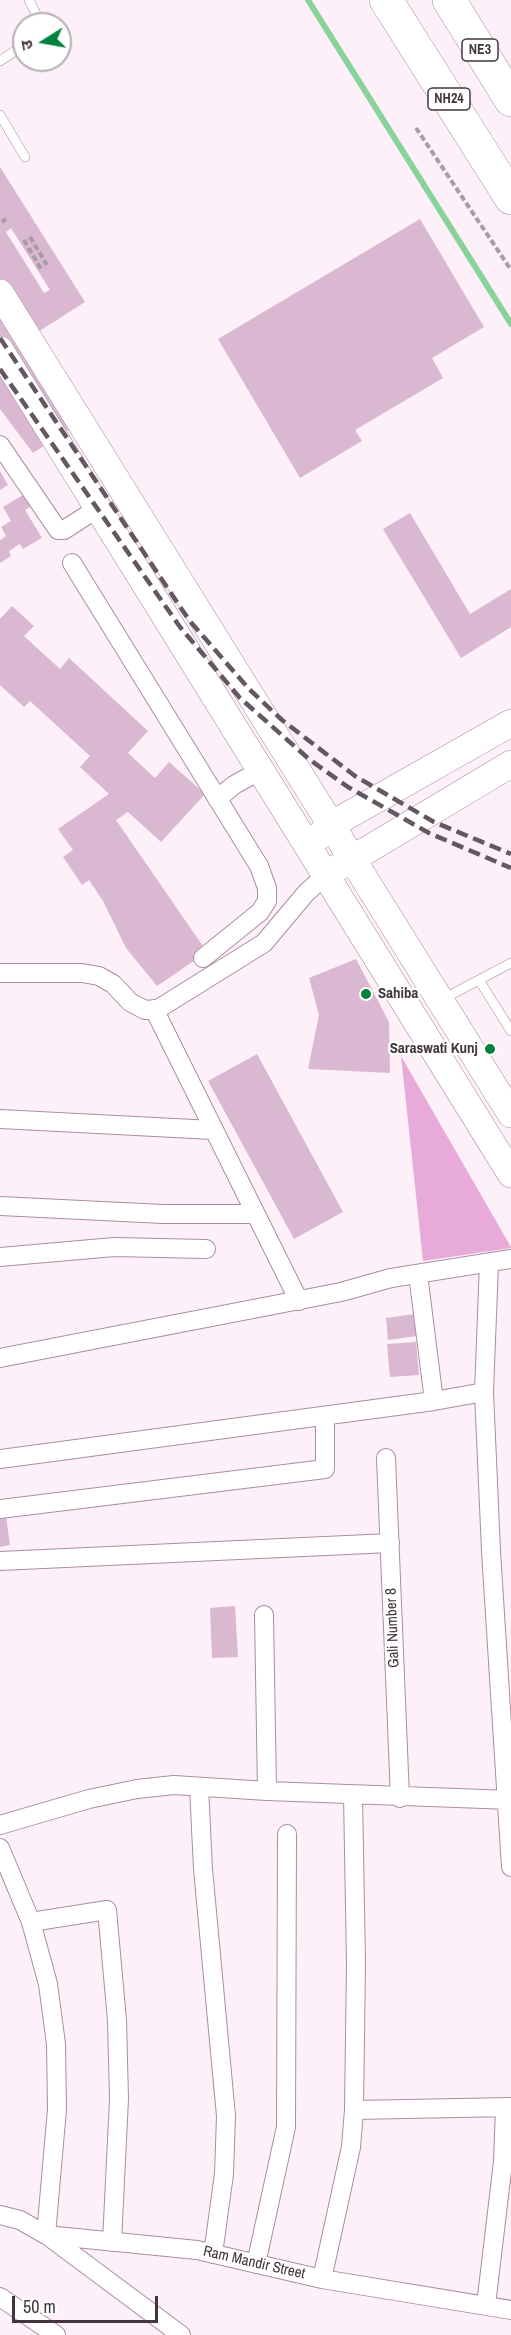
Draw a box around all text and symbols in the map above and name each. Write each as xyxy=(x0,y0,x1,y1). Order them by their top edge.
north arrow xyxy=(12,12,72,72)
text: उ xyxy=(15,38,38,52)
road number: NE3 xyxy=(462,39,498,61)
road number: NH24 xyxy=(428,88,470,110)
place label: Sahiba xyxy=(378,985,418,1003)
marker: Sahiba xyxy=(359,987,373,1001)
place label: Saraswati Kunj xyxy=(390,1040,478,1058)
marker: Saraswati Kunj xyxy=(483,1042,497,1056)
street label: Gali Number 8 xyxy=(383,1588,403,1668)
street label: Ram Mandir Street xyxy=(201,2243,307,2283)
scale bar xyxy=(15,2284,160,2322)
text: 50 m xyxy=(23,2294,56,2319)

